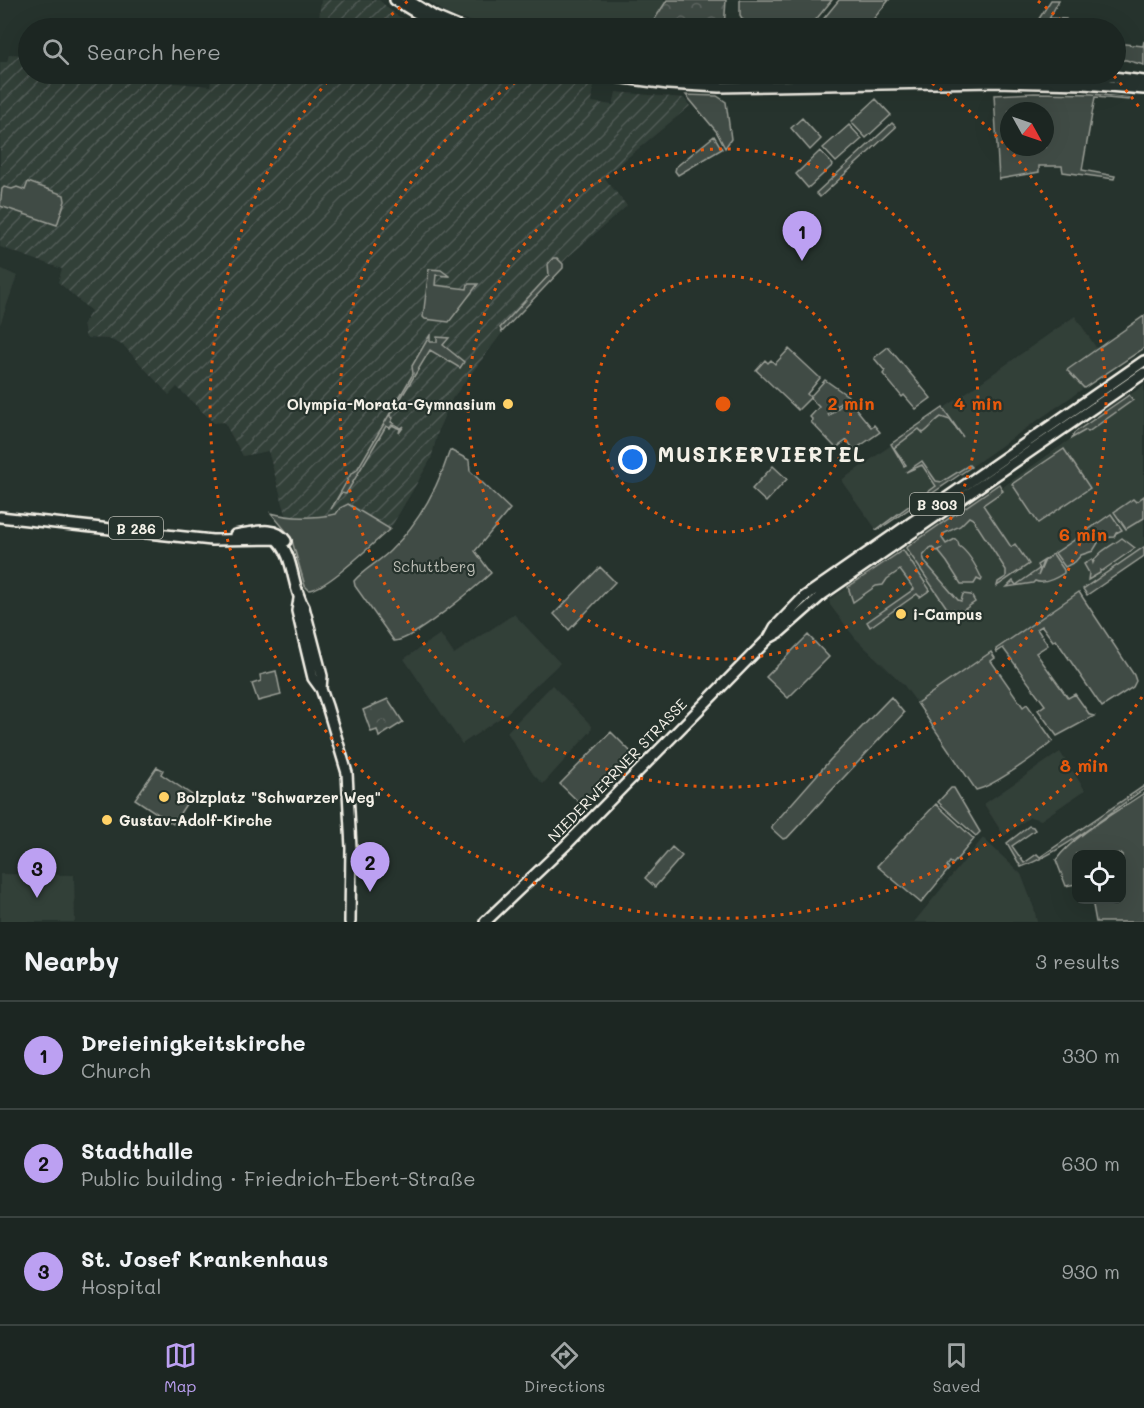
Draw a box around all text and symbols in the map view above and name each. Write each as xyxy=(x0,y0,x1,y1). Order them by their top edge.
search box xyxy=(18,18,1126,84)
icon: search xyxy=(39,35,72,68)
text: Search here xyxy=(87,37,221,66)
north arrow xyxy=(1000,102,1054,156)
pin: 1 xyxy=(782,212,822,261)
text: 2 min xyxy=(827,391,875,415)
text: 4 min xyxy=(954,391,1002,415)
place label: Olympia-Morata-Gymnasium xyxy=(287,394,496,414)
centre of rings xyxy=(713,394,733,414)
marker: Olympia-Morata-Gymnasium xyxy=(501,397,515,411)
district label: MUSIKERVIERTEL xyxy=(657,440,867,467)
your location xyxy=(618,445,647,474)
road number: B 303 xyxy=(910,493,964,515)
road number: B 286 xyxy=(109,517,163,539)
text: 6 min xyxy=(1059,522,1107,546)
park label: Schuttberg xyxy=(393,556,475,576)
place label: i-Campus xyxy=(913,604,982,624)
marker: i-Campus xyxy=(894,607,908,621)
street label: NIEDERWERRNER STRASSE xyxy=(543,694,691,846)
text: 8 min xyxy=(1060,753,1108,777)
place label: Bolzplatz "Schwarzer Weg" xyxy=(176,787,381,807)
marker: Bolzplatz "Schwarzer Weg" xyxy=(157,790,171,804)
place label: Gustav-Adolf-Kirche xyxy=(119,810,272,830)
marker: Gustav-Adolf-Kirche xyxy=(100,813,114,827)
pin: 2 xyxy=(350,842,389,892)
pin: 3 xyxy=(18,848,57,898)
map controls xyxy=(1072,850,1126,904)
button: locate xyxy=(1072,850,1126,904)
text: Nearby xyxy=(24,944,119,978)
text: 3 results xyxy=(1035,948,1120,974)
text: Dreieinigkeitskirche xyxy=(81,1028,306,1057)
text: 1 xyxy=(39,1042,48,1068)
text: 330 m xyxy=(1062,1042,1120,1068)
text: Church xyxy=(81,1057,151,1083)
text: Stadthalle xyxy=(81,1136,193,1165)
text: 2 xyxy=(38,1150,49,1176)
text: 630 m xyxy=(1062,1150,1120,1176)
text: Public building · Friedrich-Ebert-Straße xyxy=(81,1165,476,1191)
text: St. Josef Krankenhaus xyxy=(81,1244,328,1273)
text: 3 xyxy=(38,1258,50,1284)
text: 930 m xyxy=(1062,1258,1120,1284)
text: Hospital xyxy=(81,1273,162,1299)
tab: Map xyxy=(164,1339,197,1396)
tab: Directions xyxy=(524,1339,605,1396)
tab: Saved xyxy=(933,1339,980,1396)

